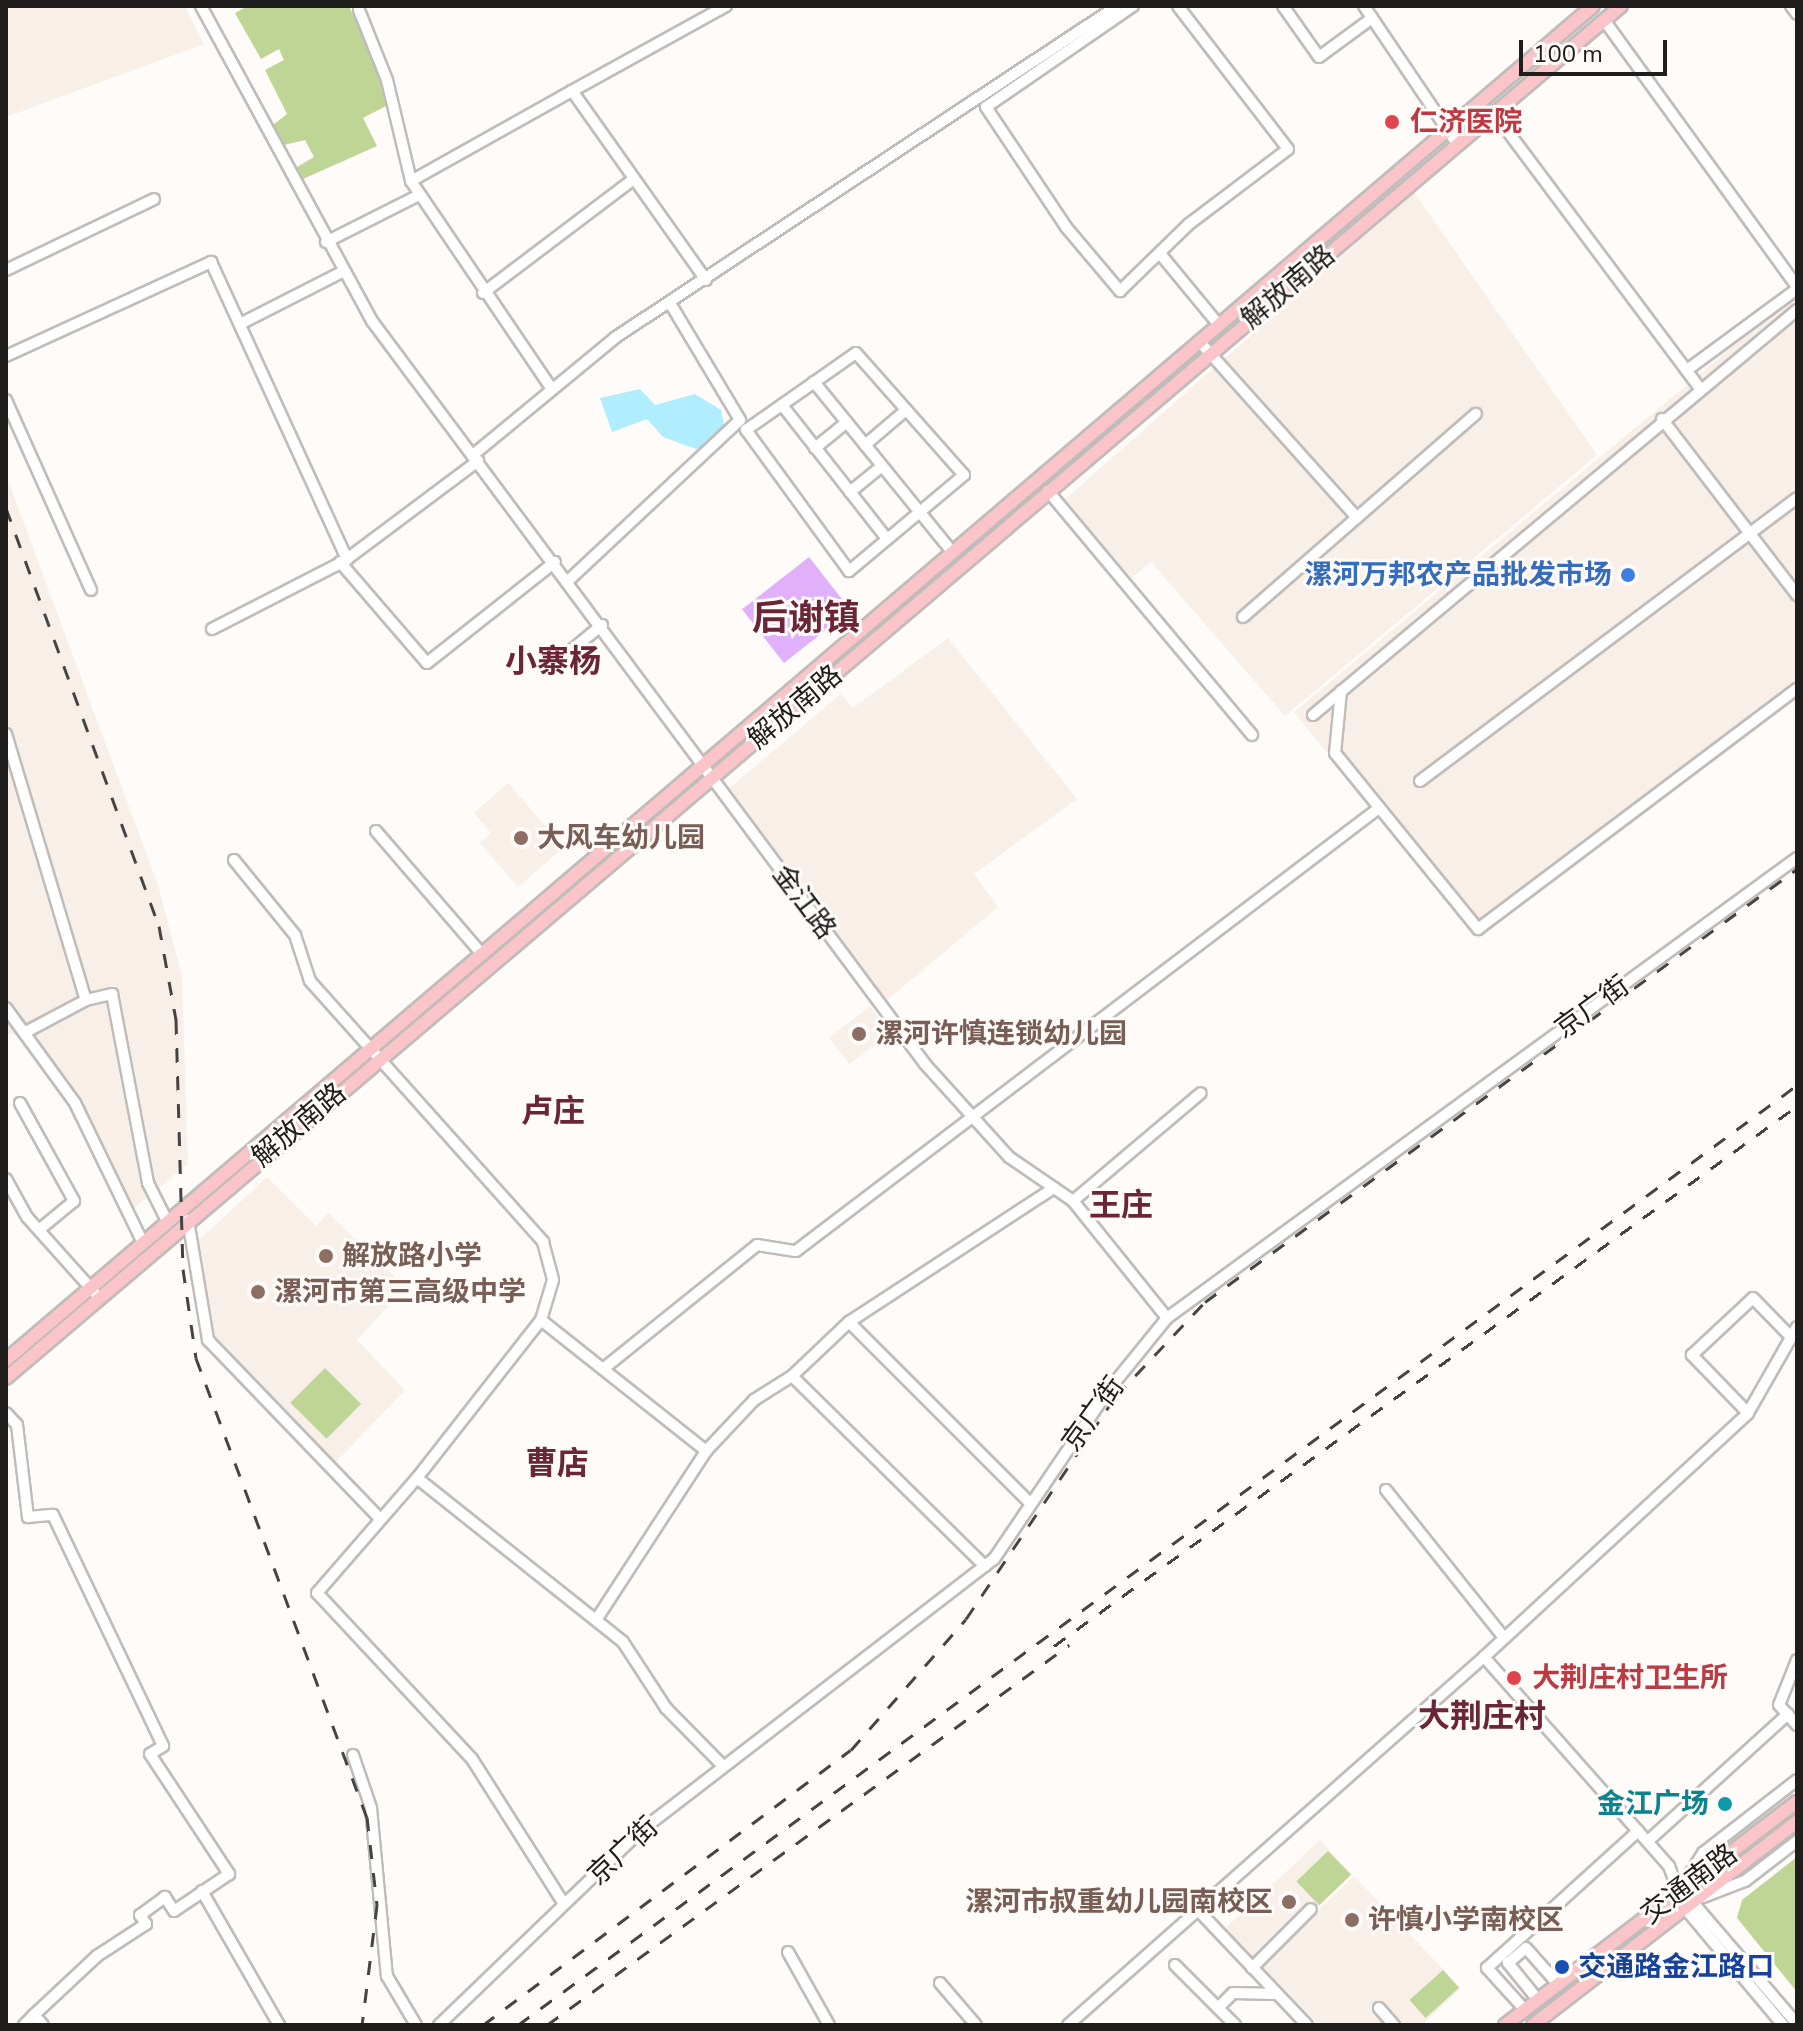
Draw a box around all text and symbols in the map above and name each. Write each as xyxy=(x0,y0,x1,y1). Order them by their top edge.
scale bar xyxy=(1523,24,1671,74)
text: 100 m xyxy=(1533,38,1603,70)
place label: 仁济医院 xyxy=(1410,105,1522,139)
marker: 仁济医院 xyxy=(1381,111,1403,133)
street label: 解放南路 xyxy=(1234,238,1342,336)
place label: 漯河万邦农产品批发市场 xyxy=(1304,558,1612,592)
marker: 漯河万邦农产品批发市场 xyxy=(1619,566,1637,584)
district label: 后谢镇 xyxy=(752,597,860,641)
district label: 小寨杨 xyxy=(505,643,601,681)
street label: 解放南路 xyxy=(741,658,849,756)
place label: 大风车幼儿园 xyxy=(537,821,705,855)
marker: 大风车幼儿园 xyxy=(512,829,530,847)
street label: 金江路 xyxy=(765,858,843,946)
street label: 京广街 xyxy=(1548,969,1636,1045)
place label: 漯河许慎连锁幼儿园 xyxy=(875,1017,1127,1051)
marker: 漯河许慎连锁幼儿园 xyxy=(850,1025,868,1043)
street label: 解放南路 xyxy=(245,1076,353,1174)
district label: 卢庄 xyxy=(521,1093,585,1131)
district label: 王庄 xyxy=(1089,1187,1153,1225)
place label: 解放路小学 xyxy=(342,1239,482,1273)
marker: 解放路小学 xyxy=(317,1247,335,1265)
place label: 漯河市第三高级中学 xyxy=(274,1275,526,1309)
marker: 漯河市第三高级中学 xyxy=(249,1283,267,1301)
street label: 京广街 xyxy=(1055,1370,1131,1458)
district label: 曹店 xyxy=(525,1445,589,1483)
place label: 大荆庄村卫生所 xyxy=(1532,1661,1728,1695)
marker: 大荆庄村卫生所 xyxy=(1503,1667,1525,1689)
district label: 大荆庄村 xyxy=(1418,1698,1546,1736)
place label: 金江广场 xyxy=(1597,1787,1709,1821)
marker: 金江广场 xyxy=(1716,1795,1734,1813)
street label: 京广街 xyxy=(581,1810,665,1892)
street label: 交通南路 xyxy=(1634,1837,1744,1931)
place label: 漯河市叔重幼儿园南校区 xyxy=(965,1885,1273,1919)
marker: 漯河市叔重幼儿园南校区 xyxy=(1280,1893,1298,1911)
place label: 许慎小学南校区 xyxy=(1368,1903,1564,1937)
marker: 许慎小学南校区 xyxy=(1343,1911,1361,1929)
place label: 交通路金江路口 xyxy=(1578,1950,1774,1984)
marker: 交通路金江路口 xyxy=(1553,1958,1571,1976)

